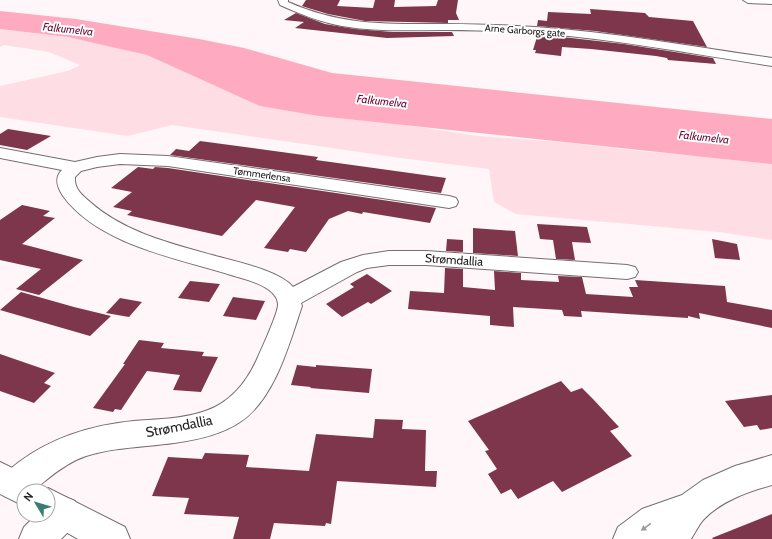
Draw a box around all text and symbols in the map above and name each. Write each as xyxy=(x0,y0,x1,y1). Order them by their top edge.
water label: Falkumelva xyxy=(42,19,94,39)
street label: Arne Garborgs gate xyxy=(484,21,566,40)
water label: Falkumelva xyxy=(356,91,408,111)
water label: Falkumelva xyxy=(678,127,730,147)
street label: Tømmerlensa xyxy=(232,164,292,185)
street label: Strømdallia xyxy=(425,250,484,269)
street label: Strømdallia xyxy=(144,411,214,441)
north arrow xyxy=(16,483,56,523)
text: N xyxy=(20,489,36,504)
one-way arrow xyxy=(641,522,652,531)

